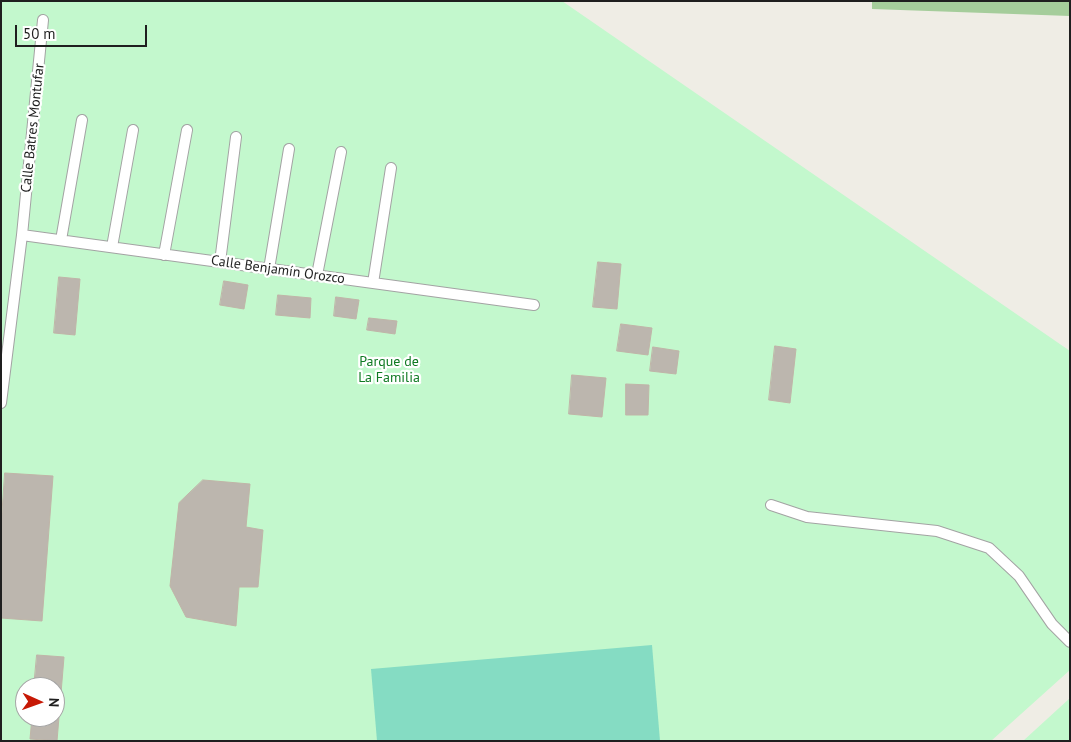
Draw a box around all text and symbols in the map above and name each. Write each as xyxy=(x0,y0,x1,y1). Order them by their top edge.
scale bar xyxy=(18,15,150,47)
text: 50 m xyxy=(23,24,56,43)
street label: Calle Batres Montufar xyxy=(18,63,48,193)
street label: Calle Benjamín Orozco xyxy=(210,252,346,288)
park label: Parque de La Familia xyxy=(358,354,420,387)
north arrow xyxy=(15,677,65,727)
text: N xyxy=(45,698,63,707)

